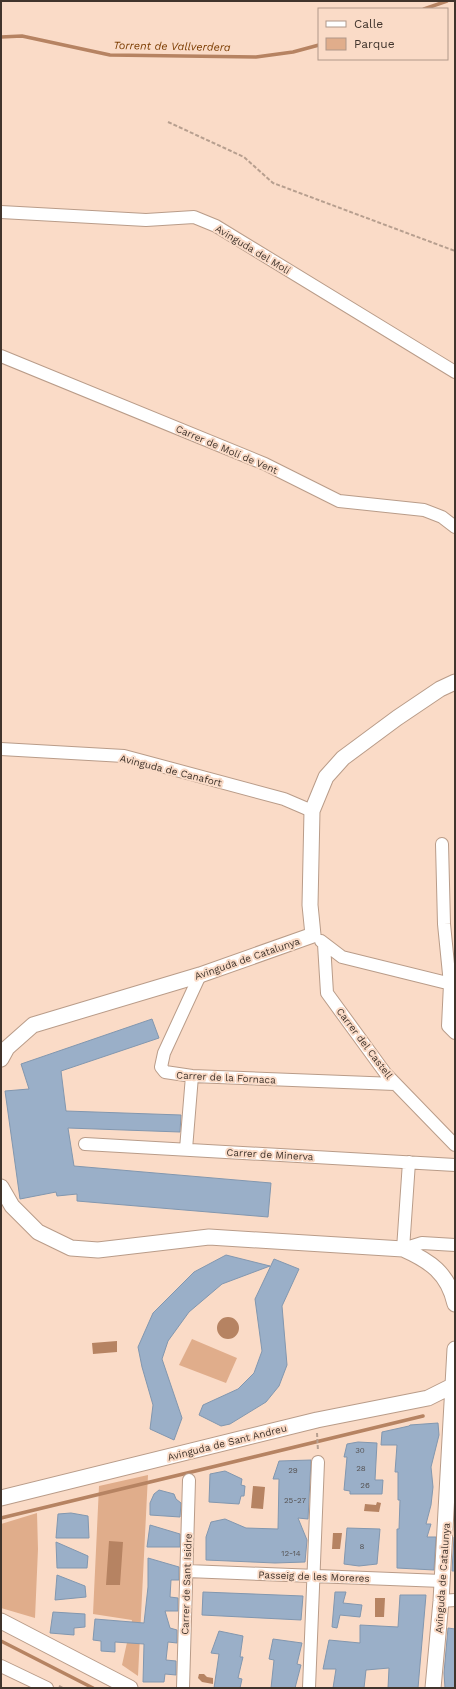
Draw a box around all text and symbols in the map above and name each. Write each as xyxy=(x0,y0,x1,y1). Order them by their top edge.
legend xyxy=(318,8,448,60)
text: Calle xyxy=(354,17,383,31)
text: Parque xyxy=(354,37,395,51)
water label: Torrent de Vallverdera xyxy=(113,39,231,54)
street label: Avinguda del Molí xyxy=(213,223,292,276)
street label: Carrer de Molí de Vent xyxy=(174,423,280,476)
street label: Avinguda de Canafort xyxy=(119,753,224,789)
street label: Avinguda de Catalunya xyxy=(193,935,302,982)
street label: Carrer del Castell xyxy=(334,1006,395,1081)
street label: Carrer de la Fornaca xyxy=(176,1069,276,1086)
street label: Carrer de Minerva xyxy=(226,1147,314,1162)
street label: Avinguda de Sant Andreu xyxy=(166,1422,288,1463)
house number: 30 xyxy=(355,1446,365,1455)
house number: 28 xyxy=(356,1464,366,1473)
house number: 29 xyxy=(288,1466,298,1475)
house number: 26 xyxy=(360,1481,370,1490)
house number: 25-27 xyxy=(284,1496,307,1505)
street label: Avinguda de Catalunya xyxy=(433,1522,452,1634)
street label: Carrer de Sant Isidre xyxy=(179,1533,194,1635)
house number: 8 xyxy=(360,1542,365,1551)
house number: 12-14 xyxy=(281,1549,301,1558)
street label: Passeig de les Moreres xyxy=(258,1569,370,1584)

